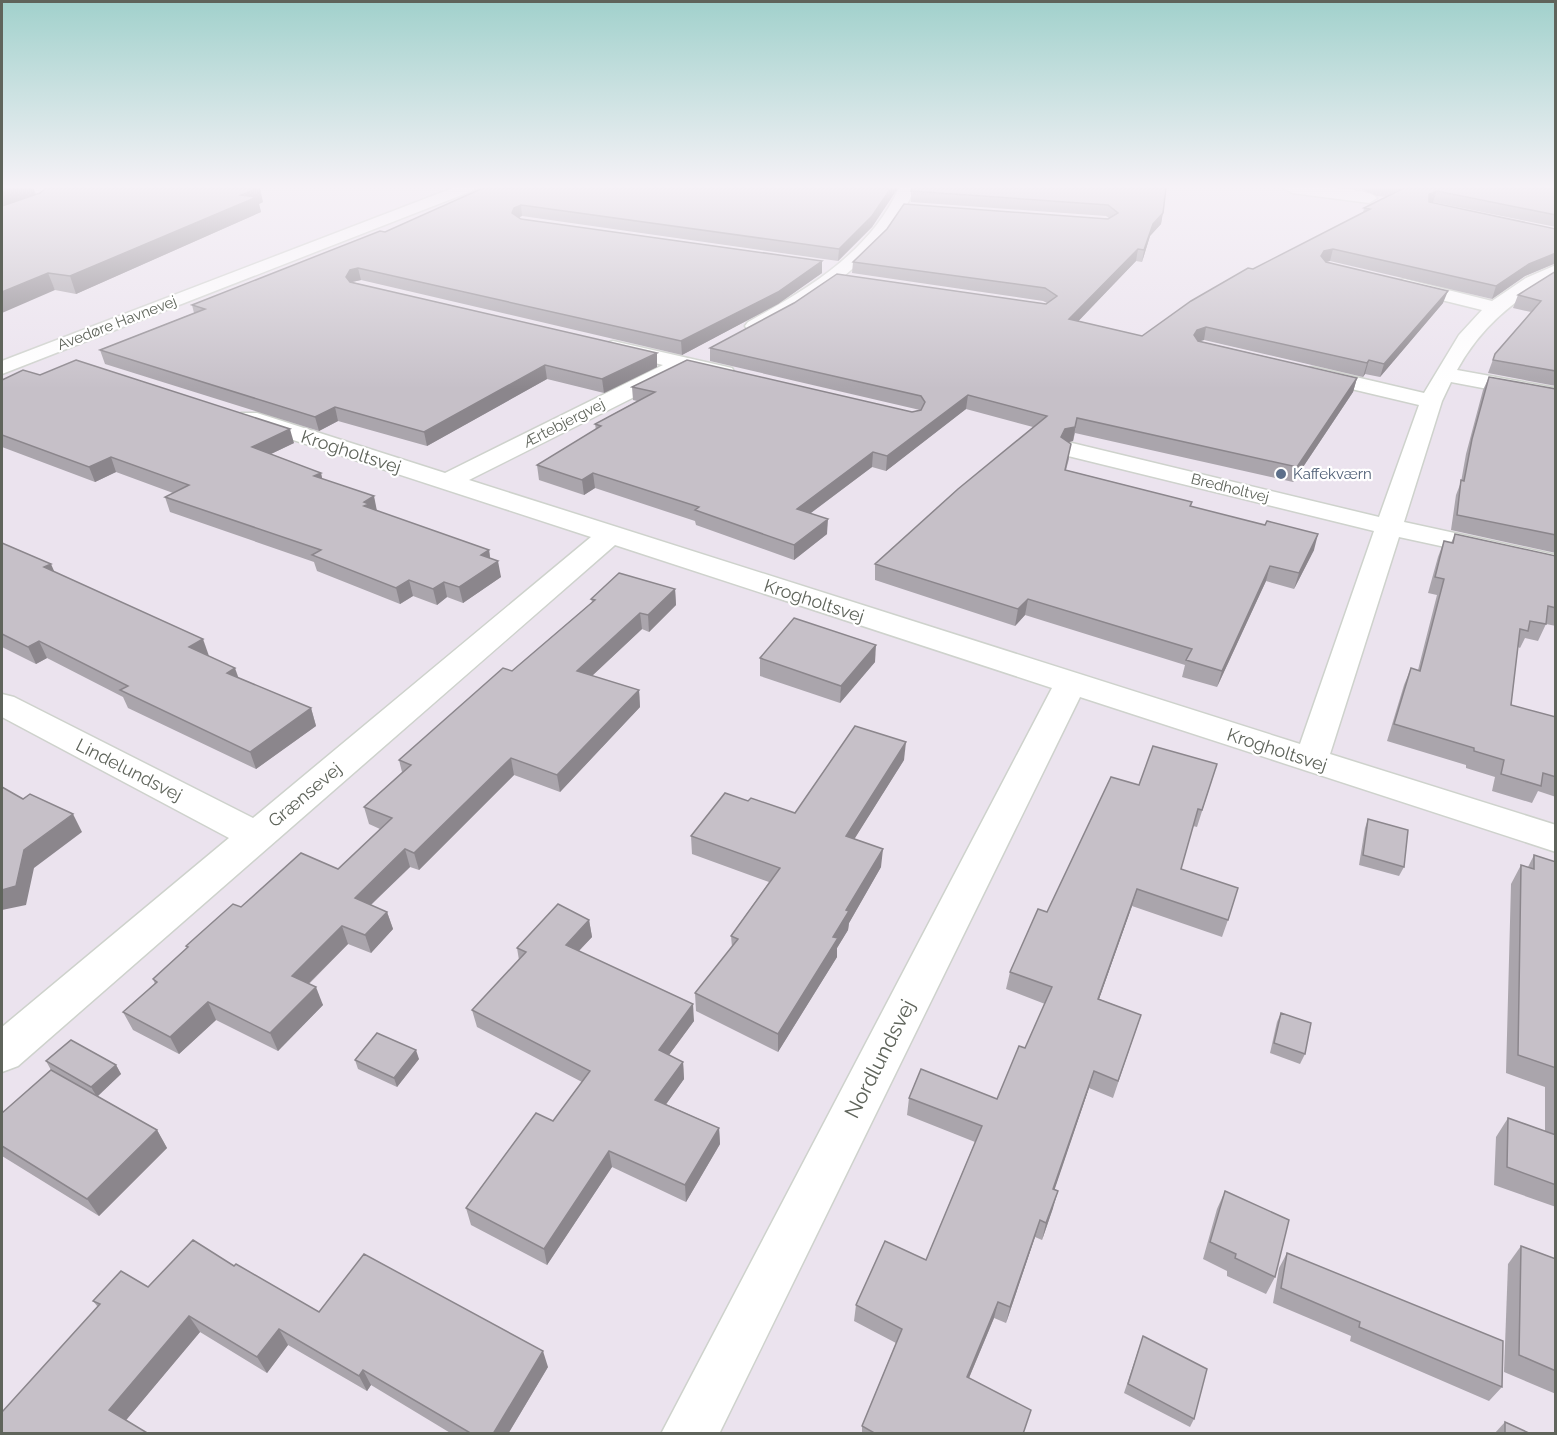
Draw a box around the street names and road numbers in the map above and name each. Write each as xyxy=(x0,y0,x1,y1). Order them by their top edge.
street label: Avedøre Havnevej xyxy=(55,292,179,354)
street label: Ærtebjergvej xyxy=(519,395,608,452)
street label: Krogholtsvej xyxy=(298,425,404,478)
street label: Bredholtvej xyxy=(1189,470,1271,506)
street label: Krogholtsvej xyxy=(761,574,867,627)
street label: Krogholtsvej xyxy=(1224,723,1330,776)
street label: Lindelundsvej xyxy=(73,734,186,805)
street label: Grænsevej xyxy=(264,758,346,831)
street label: Nordlundsvej xyxy=(839,995,920,1122)

